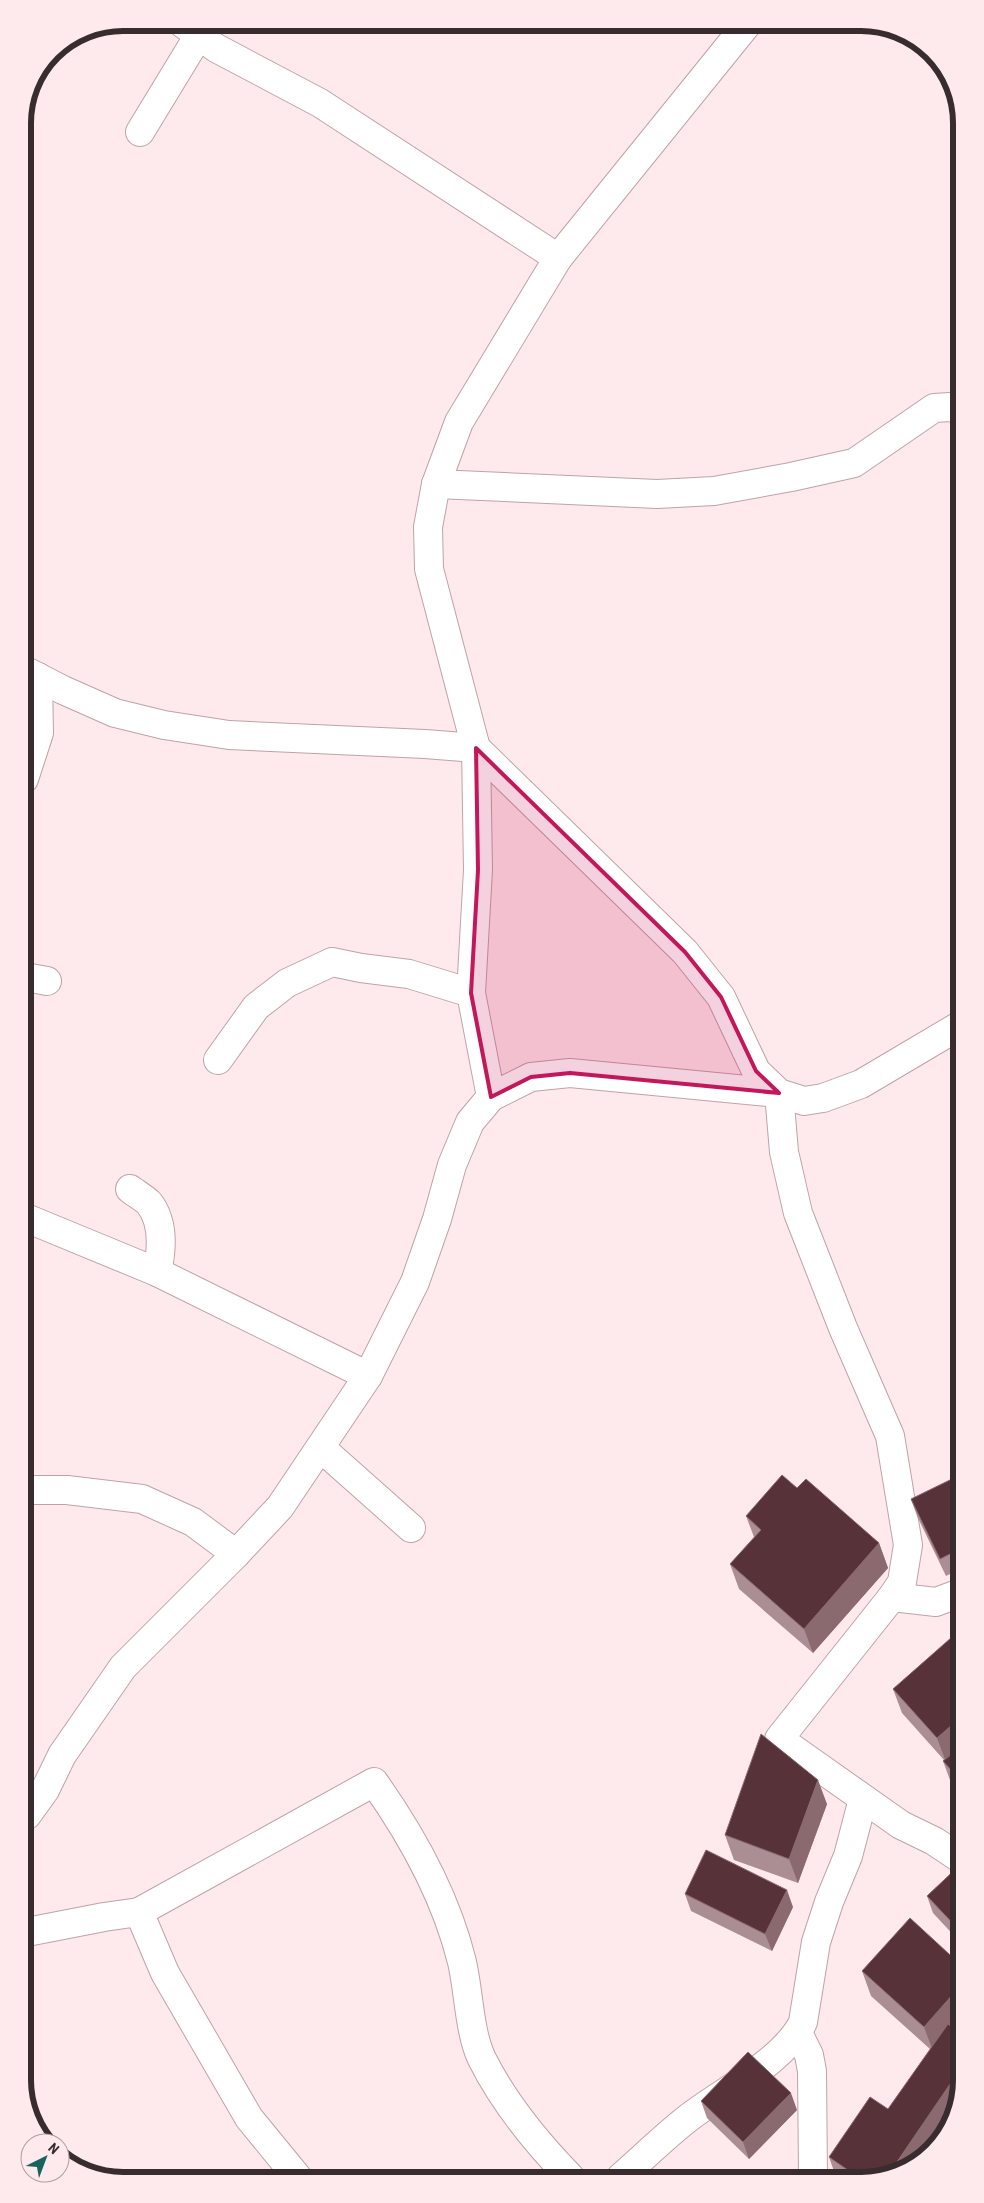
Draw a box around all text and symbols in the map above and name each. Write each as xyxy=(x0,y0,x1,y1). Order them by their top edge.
north arrow xyxy=(20,2133,70,2183)
text: N xyxy=(45,2140,62,2157)

